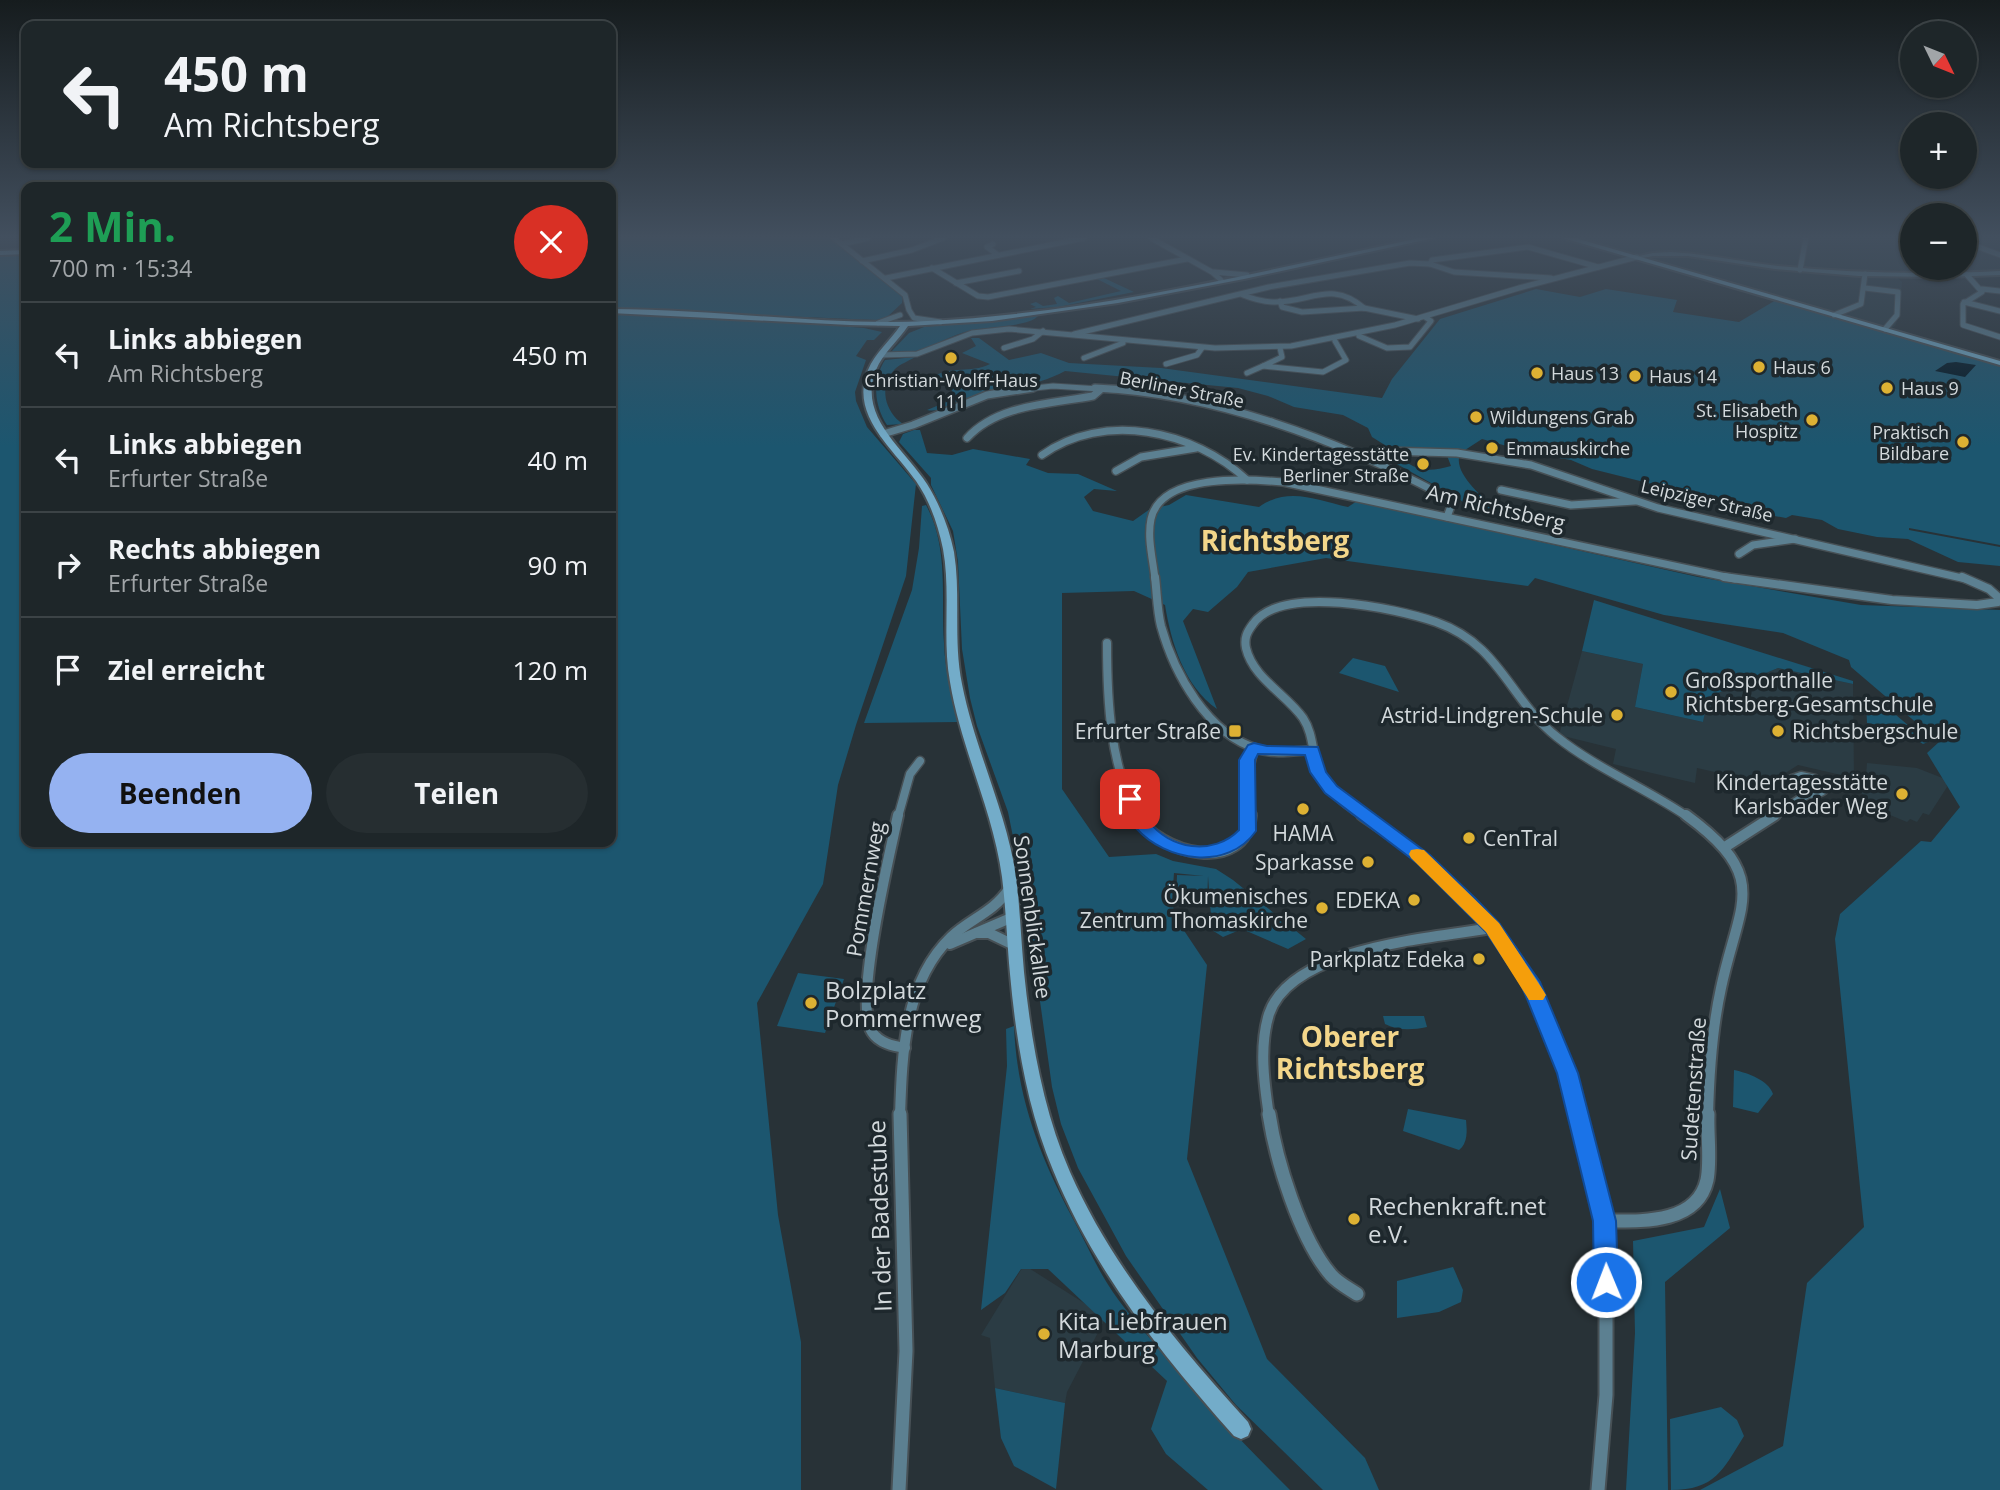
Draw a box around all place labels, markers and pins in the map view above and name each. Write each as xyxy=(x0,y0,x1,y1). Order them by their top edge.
marker: Christian-Wolff-Haus 111 xyxy=(943,350,959,366)
place label: Haus 6 xyxy=(1773,355,1831,379)
marker: Haus 6 xyxy=(1751,359,1767,375)
place label: Haus 13 xyxy=(1551,361,1619,385)
place label: Haus 14 xyxy=(1649,364,1717,388)
marker: Haus 13 xyxy=(1529,365,1545,381)
place label: Christian-Wolff-Haus 111 xyxy=(864,368,1038,413)
marker: Haus 14 xyxy=(1627,368,1643,384)
place label: Haus 9 xyxy=(1901,376,1959,400)
marker: Haus 9 xyxy=(1879,380,1895,396)
place label: St. Elisabeth Hospitz xyxy=(1696,398,1798,443)
place label: Wildungens Grab xyxy=(1490,405,1634,429)
marker: Wildungens Grab xyxy=(1468,409,1484,425)
marker: St. Elisabeth Hospitz xyxy=(1804,412,1820,428)
place label: Praktisch Bildbare xyxy=(1872,420,1949,465)
marker: Praktisch Bildbare xyxy=(1955,434,1971,450)
place label: Emmauskirche xyxy=(1506,436,1630,460)
marker: Emmauskirche xyxy=(1484,440,1500,456)
place label: Ev. Kindertagesstätte Berliner Straße xyxy=(1233,442,1409,487)
marker: Ev. Kindertagesstätte Berliner Straße xyxy=(1415,456,1431,472)
place label: Großsporthalle Richtsberg-Gesamtschule xyxy=(1685,666,1934,718)
marker: Großsporthalle Richtsberg-Gesamtschule xyxy=(1663,684,1679,700)
place label: Astrid-Lindgren-Schule xyxy=(1381,701,1603,729)
marker: Astrid-Lindgren-Schule xyxy=(1609,707,1625,723)
place label: Erfurter Straße xyxy=(1075,717,1221,745)
place label: Richtsbergschule xyxy=(1792,717,1958,745)
marker: Erfurter Straße xyxy=(1227,723,1243,739)
marker: Richtsbergschule xyxy=(1770,723,1786,739)
place label: Kindertagesstätte Karlsbader Weg xyxy=(1715,768,1888,820)
pin xyxy=(1100,769,1160,829)
marker: Kindertagesstätte Karlsbader Weg xyxy=(1894,786,1910,802)
marker: HAMA xyxy=(1295,801,1311,817)
place label: HAMA xyxy=(1273,819,1334,847)
place label: CenTral xyxy=(1483,824,1558,852)
marker: CenTral xyxy=(1461,830,1477,846)
place label: Sparkasse xyxy=(1255,848,1354,876)
marker: Sparkasse xyxy=(1360,854,1376,870)
place label: Ökumenisches Zentrum Thomaskirche xyxy=(1080,882,1308,934)
place label: EDEKA xyxy=(1335,886,1401,914)
marker: EDEKA xyxy=(1406,892,1422,908)
marker: Ökumenisches Zentrum Thomaskirche xyxy=(1314,900,1330,916)
place label: Parkplatz Edeka xyxy=(1309,945,1465,973)
marker: Parkplatz Edeka xyxy=(1471,951,1487,967)
place label: Bolzplatz Pommernweg xyxy=(825,973,981,1034)
marker: Bolzplatz Pommernweg xyxy=(803,995,819,1011)
place label: Rechenkraft.net e.V. xyxy=(1368,1189,1546,1250)
marker: Rechenkraft.net e.V. xyxy=(1346,1211,1362,1227)
place label: Kita Liebfrauen Marburg xyxy=(1058,1304,1228,1365)
marker: Kita Liebfrauen Marburg xyxy=(1036,1326,1052,1342)

